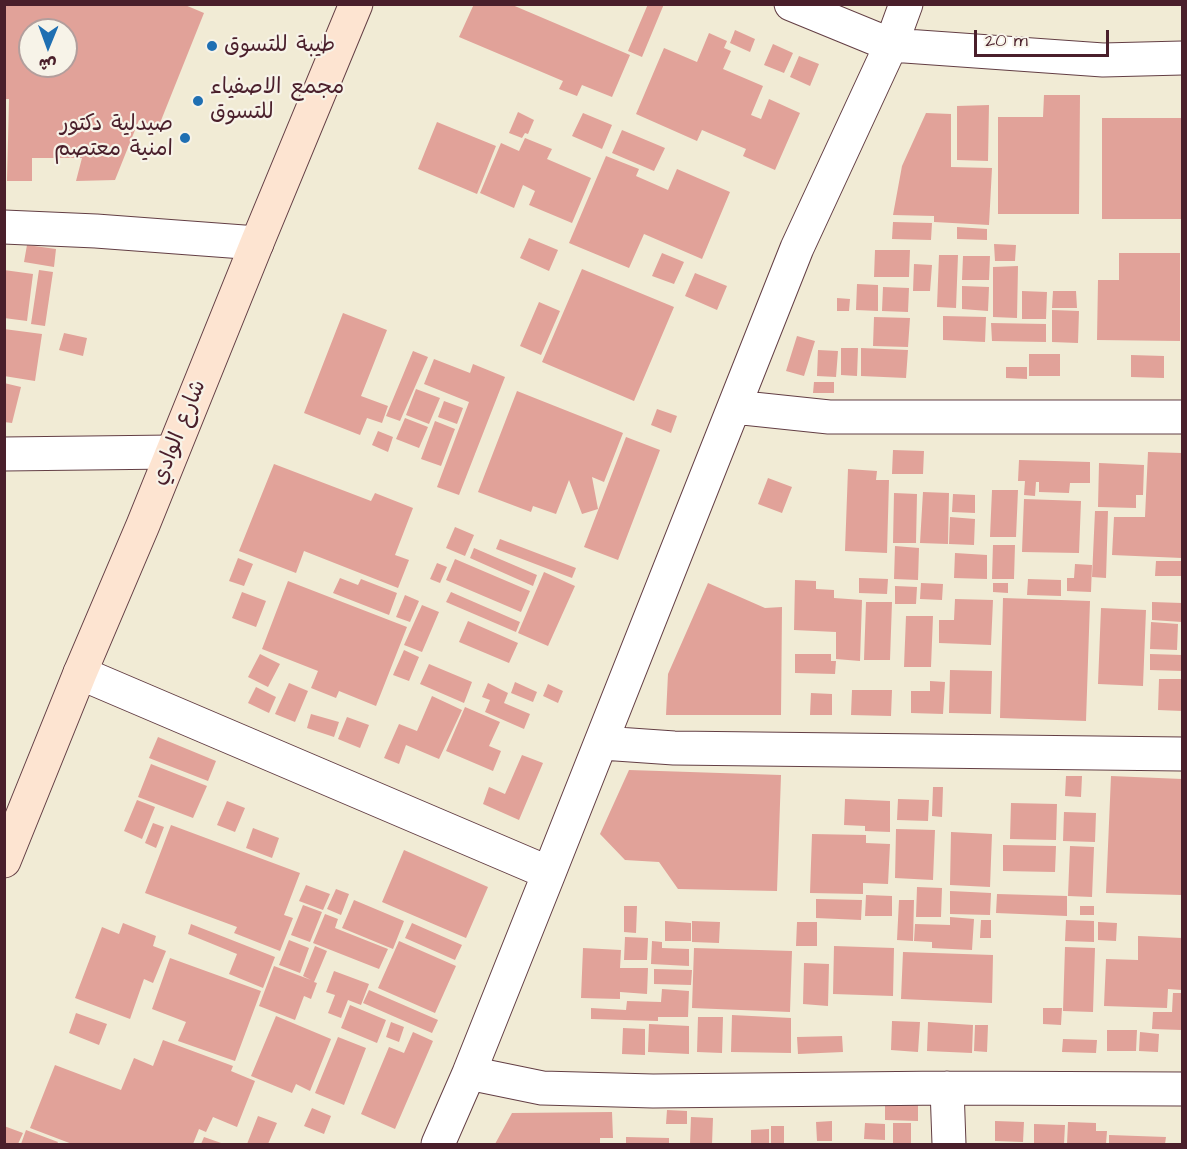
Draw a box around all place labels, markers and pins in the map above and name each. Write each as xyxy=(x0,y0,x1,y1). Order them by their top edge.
place label: طيبة للتسوق xyxy=(224,33,335,59)
marker: طيبة للتسوق xyxy=(205,39,219,53)
place label: مجمع الاصفياء للتسوق xyxy=(210,75,344,126)
marker: مجمع الاصفياء للتسوق xyxy=(191,94,205,108)
place label: صيدلية دكتور امنية معتصم xyxy=(54,112,173,164)
marker: صيدلية دكتور امنية معتصم xyxy=(178,131,192,145)

